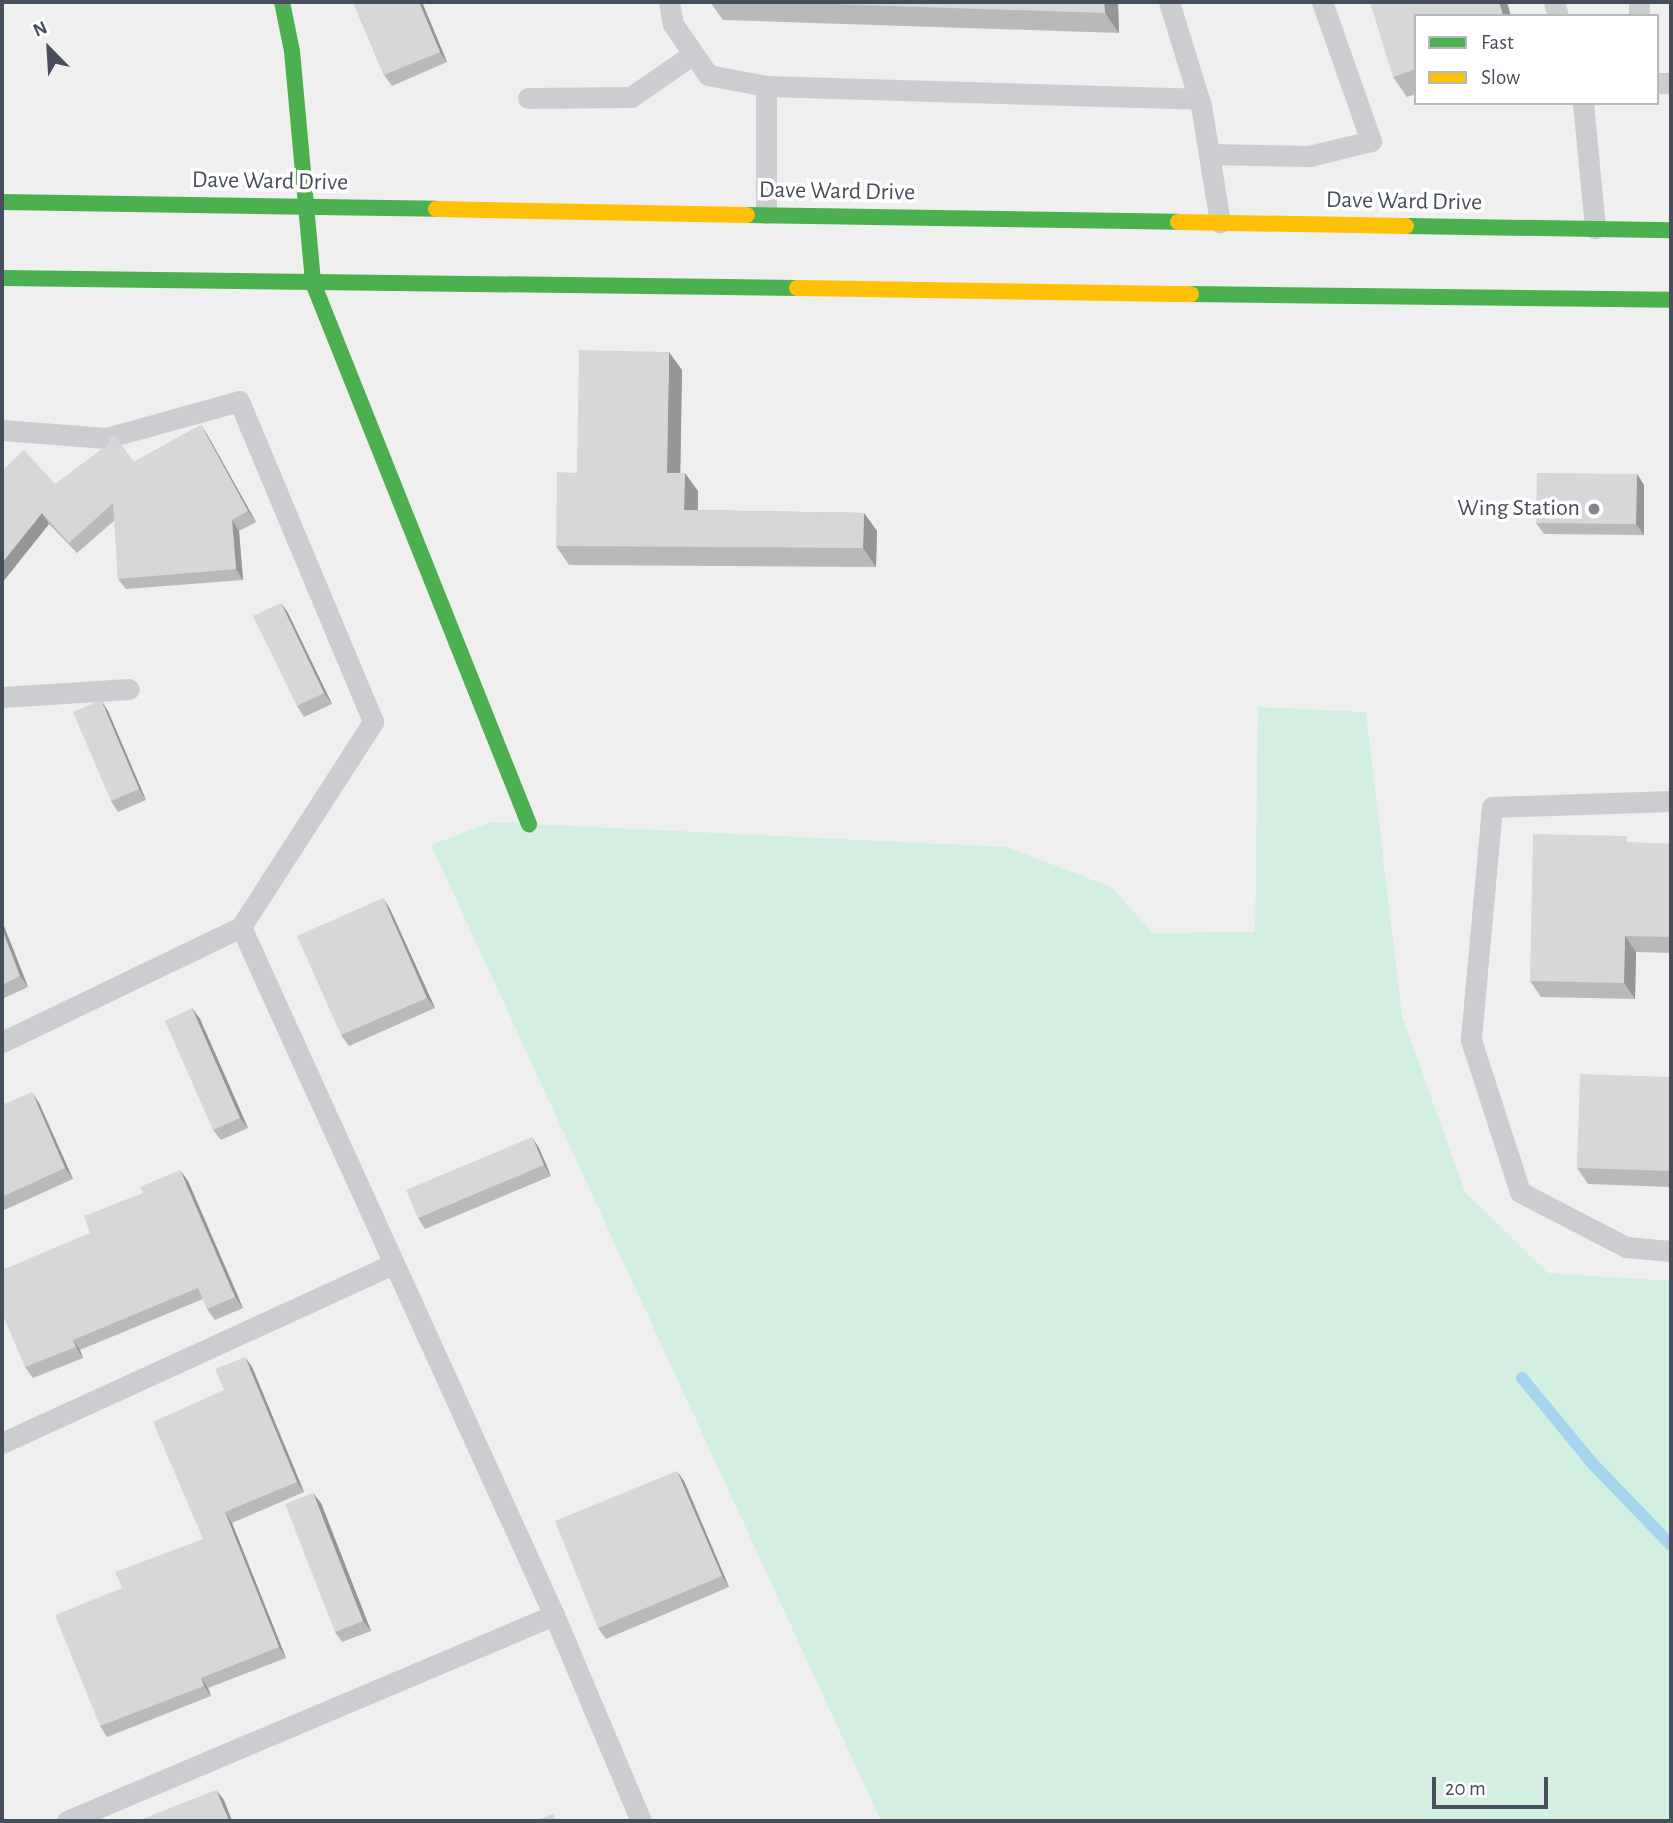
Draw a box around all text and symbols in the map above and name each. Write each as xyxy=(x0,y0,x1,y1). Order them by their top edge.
north arrow xyxy=(14,14,84,84)
legend xyxy=(1414,14,1659,105)
text: N xyxy=(30,18,50,41)
text: Fast xyxy=(1481,32,1514,53)
text: Slow xyxy=(1481,67,1520,88)
street label: Dave Ward Drive xyxy=(192,166,348,198)
street label: Dave Ward Drive xyxy=(759,176,915,208)
street label: Dave Ward Drive xyxy=(1326,186,1482,218)
place label: Wing Station xyxy=(1457,495,1580,523)
marker: Wing Station xyxy=(1586,501,1602,517)
scale bar xyxy=(1435,1764,1550,1808)
text: 20 m xyxy=(1445,1778,1486,1799)

